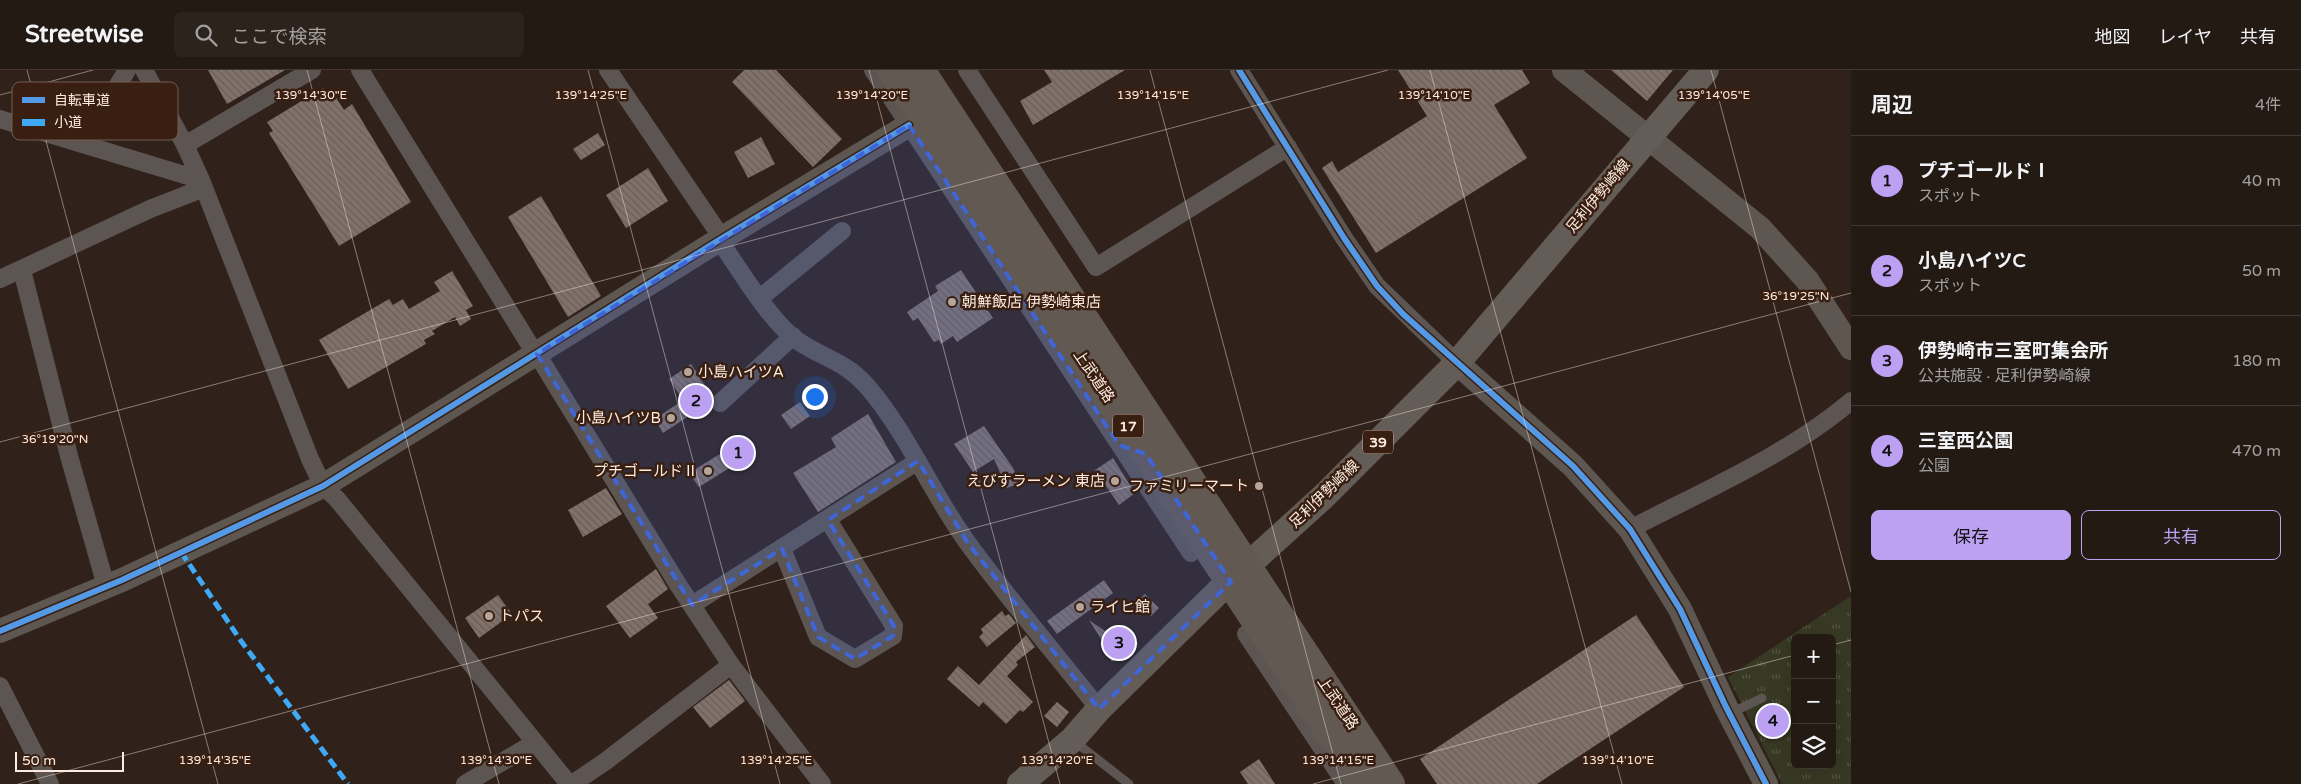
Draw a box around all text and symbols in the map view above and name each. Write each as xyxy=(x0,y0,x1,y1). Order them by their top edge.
search box xyxy=(174,12,524,57)
text: Streetwise xyxy=(25,20,144,49)
icon: search xyxy=(192,21,220,49)
text: ここで検索 xyxy=(232,26,327,48)
text: 地図 xyxy=(2095,26,2131,48)
text: レイヤ xyxy=(2159,26,2212,48)
text: 共有 xyxy=(2240,26,2276,48)
legend xyxy=(12,82,178,140)
text: 139°14'30"E xyxy=(275,88,348,102)
text: 139°14'25"E xyxy=(555,88,628,102)
text: 139°14'20"E xyxy=(836,88,909,102)
text: 139°14'15"E xyxy=(1117,88,1190,102)
text: 139°14'10"E xyxy=(1398,88,1471,102)
text: 139°14'05"E xyxy=(1678,88,1751,102)
text: 自転車道 xyxy=(54,92,110,109)
text: 周辺 xyxy=(1871,93,1913,118)
text: 4件 xyxy=(2255,95,2281,115)
text: 小道 xyxy=(54,114,82,131)
street label: 足利伊勢崎線 xyxy=(1562,156,1634,236)
text: プチゴールドⅠ xyxy=(1918,160,2051,182)
text: 1 xyxy=(1882,171,1892,191)
text: 40 m xyxy=(2242,171,2281,191)
text: スポット xyxy=(1918,186,1982,206)
text: 小島ハイツC xyxy=(1918,250,2026,272)
text: 2 xyxy=(1882,261,1892,281)
text: 50 m xyxy=(2242,261,2281,281)
text: スポット xyxy=(1918,276,1982,296)
text: 36°19'25"N xyxy=(1763,289,1829,303)
place label: 朝鮮飯店 伊勢崎東店 xyxy=(962,293,1101,311)
marker: 朝鮮飯店 伊勢崎東店 xyxy=(946,296,958,308)
text: 伊勢崎市三室町集会所 xyxy=(1918,340,2108,362)
street label: 上武道路 xyxy=(1070,346,1118,406)
text: 3 xyxy=(1882,351,1892,371)
text: 180 m xyxy=(2232,351,2281,371)
place label: 小島ハイツA xyxy=(698,363,784,381)
marker: 小島ハイツA xyxy=(682,366,694,378)
text: 公共施設 · 足利伊勢崎線 xyxy=(1918,366,2090,386)
pin: 2 xyxy=(680,382,712,420)
your location xyxy=(802,384,828,410)
place label: 小島ハイツB xyxy=(576,409,661,427)
marker: 小島ハイツB xyxy=(665,412,677,424)
road number: 17 xyxy=(1113,414,1143,438)
text: 三室西公園 xyxy=(1918,430,2013,452)
road number: 39 xyxy=(1363,431,1393,454)
text: 36°19'20"N xyxy=(22,432,88,446)
pin: 1 xyxy=(722,434,754,472)
text: 4 xyxy=(1882,441,1892,461)
text: 470 m xyxy=(2232,441,2281,461)
street label: 足利伊勢崎線 xyxy=(1285,456,1363,532)
text: 公園 xyxy=(1918,456,1950,476)
place label: プチゴールドⅡ xyxy=(593,462,698,480)
marker: プチゴールドⅡ xyxy=(702,465,714,477)
place label: えびすラーメン 東店 xyxy=(967,472,1105,490)
marker: えびすラーメン 東店 xyxy=(1109,475,1121,487)
place label: ファミリーマート xyxy=(1129,477,1249,495)
marker: ファミリーマート xyxy=(1253,480,1265,492)
button: 保存 xyxy=(1871,510,2071,560)
button: 共有 xyxy=(2081,510,2281,560)
place label: ライヒ館 xyxy=(1090,598,1150,616)
marker: ライヒ館 xyxy=(1074,601,1086,613)
place label: トパス xyxy=(499,607,544,625)
marker: トパス xyxy=(483,610,495,622)
pin: 3 xyxy=(1103,624,1135,662)
map controls xyxy=(1791,634,1836,769)
button: + xyxy=(1791,634,1836,679)
street label: 上武道路 xyxy=(1314,673,1362,733)
button: − xyxy=(1791,679,1836,724)
pin: 4 xyxy=(1757,702,1789,740)
button: layers xyxy=(1791,724,1836,769)
scale bar xyxy=(15,749,124,772)
text: 50 m xyxy=(22,752,56,769)
text: 139°14'35"E xyxy=(179,753,252,767)
text: 139°14'30"E xyxy=(460,753,533,767)
text: 139°14'25"E xyxy=(740,753,813,767)
text: 139°14'20"E xyxy=(1021,753,1094,767)
text: 139°14'15"E xyxy=(1302,753,1375,767)
text: 139°14'10"E xyxy=(1582,753,1655,767)

